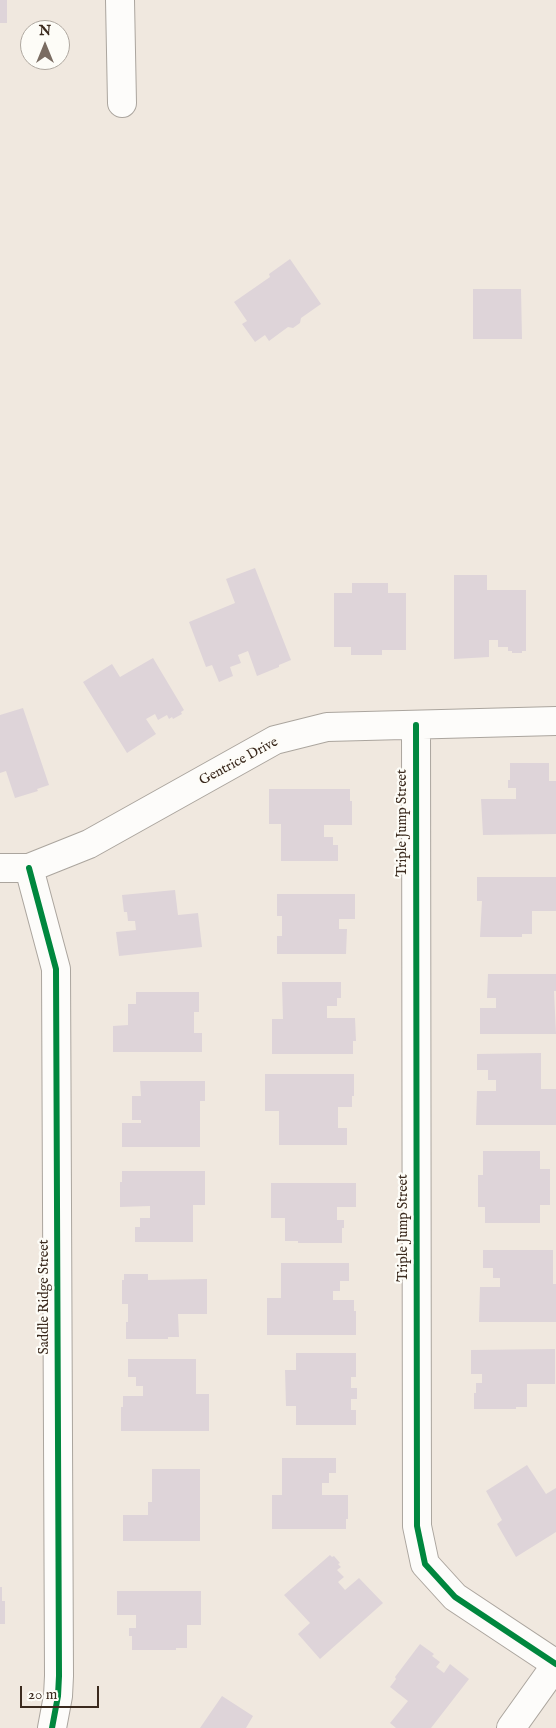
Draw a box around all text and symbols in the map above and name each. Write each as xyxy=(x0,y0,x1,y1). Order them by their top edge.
north arrow xyxy=(20,20,70,70)
text: N xyxy=(39,22,51,40)
street label: Gentrice Drive xyxy=(197,734,281,790)
street label: Triple Jump Street xyxy=(395,769,411,877)
street label: Triple Jump Street xyxy=(396,1174,412,1282)
street label: Saddle Ridge Street xyxy=(37,1240,53,1354)
scale bar xyxy=(22,1676,101,1708)
text: 20 m xyxy=(28,1685,57,1704)

